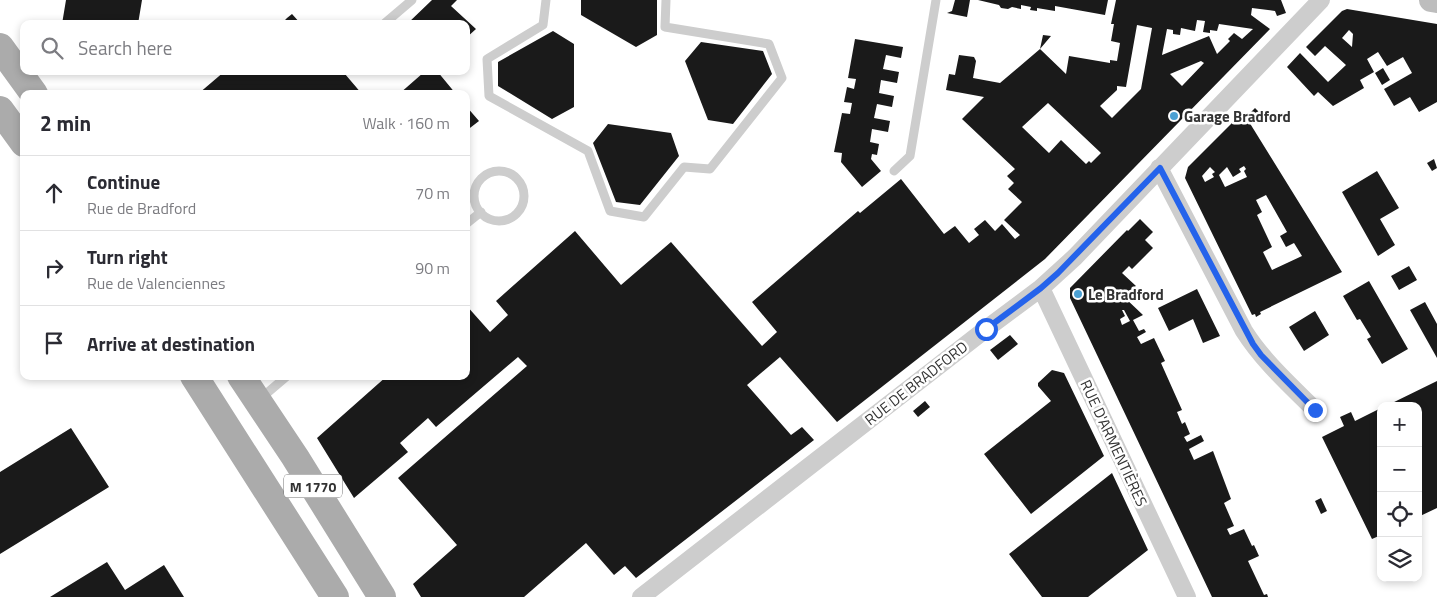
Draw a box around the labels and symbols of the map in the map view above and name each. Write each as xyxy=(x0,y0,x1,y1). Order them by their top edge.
place label: Garage Bradford xyxy=(1184,105,1291,128)
marker: Garage Bradford xyxy=(1168,110,1180,122)
place label: Le Bradford xyxy=(1088,283,1164,306)
marker: Le Bradford xyxy=(1072,288,1084,300)
route start xyxy=(975,318,998,341)
street label: RUE DE BRADFORD xyxy=(860,335,972,431)
street label: RUE D'ARMENTIÈRES xyxy=(1075,376,1153,510)
route end xyxy=(1304,399,1327,422)
road number: M 1770 xyxy=(284,474,342,498)

